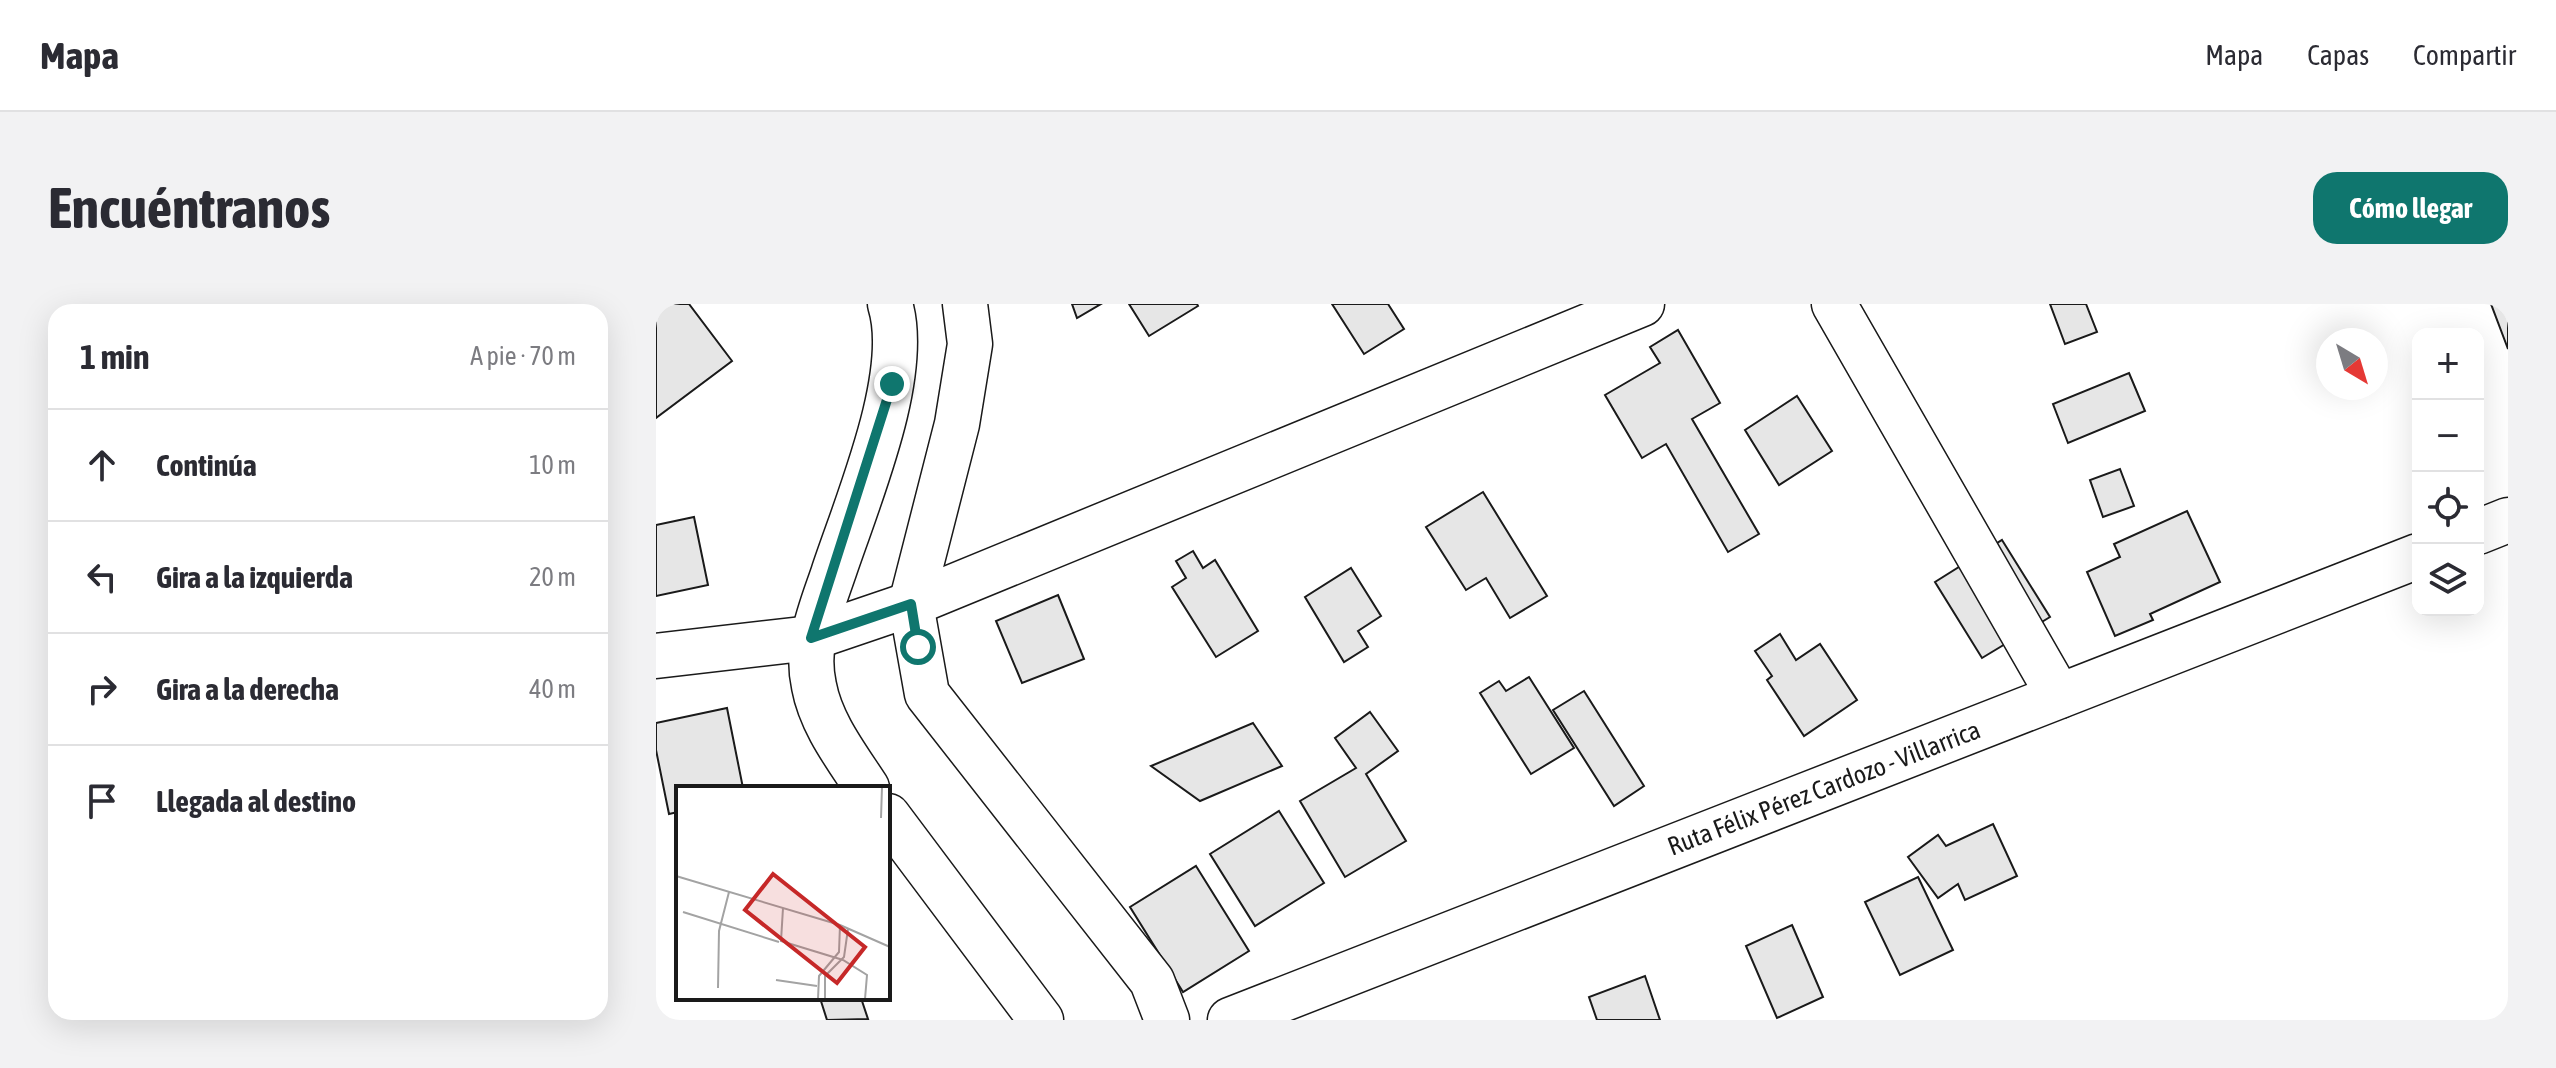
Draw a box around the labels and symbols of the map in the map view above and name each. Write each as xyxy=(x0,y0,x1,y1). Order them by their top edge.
north arrow xyxy=(2316,328,2388,400)
route end xyxy=(874,366,910,402)
route start xyxy=(900,629,936,665)
street label: Ruta Félix Pérez Cardozo - Villarrica xyxy=(1663,714,1985,862)
inset map xyxy=(676,786,890,1000)

